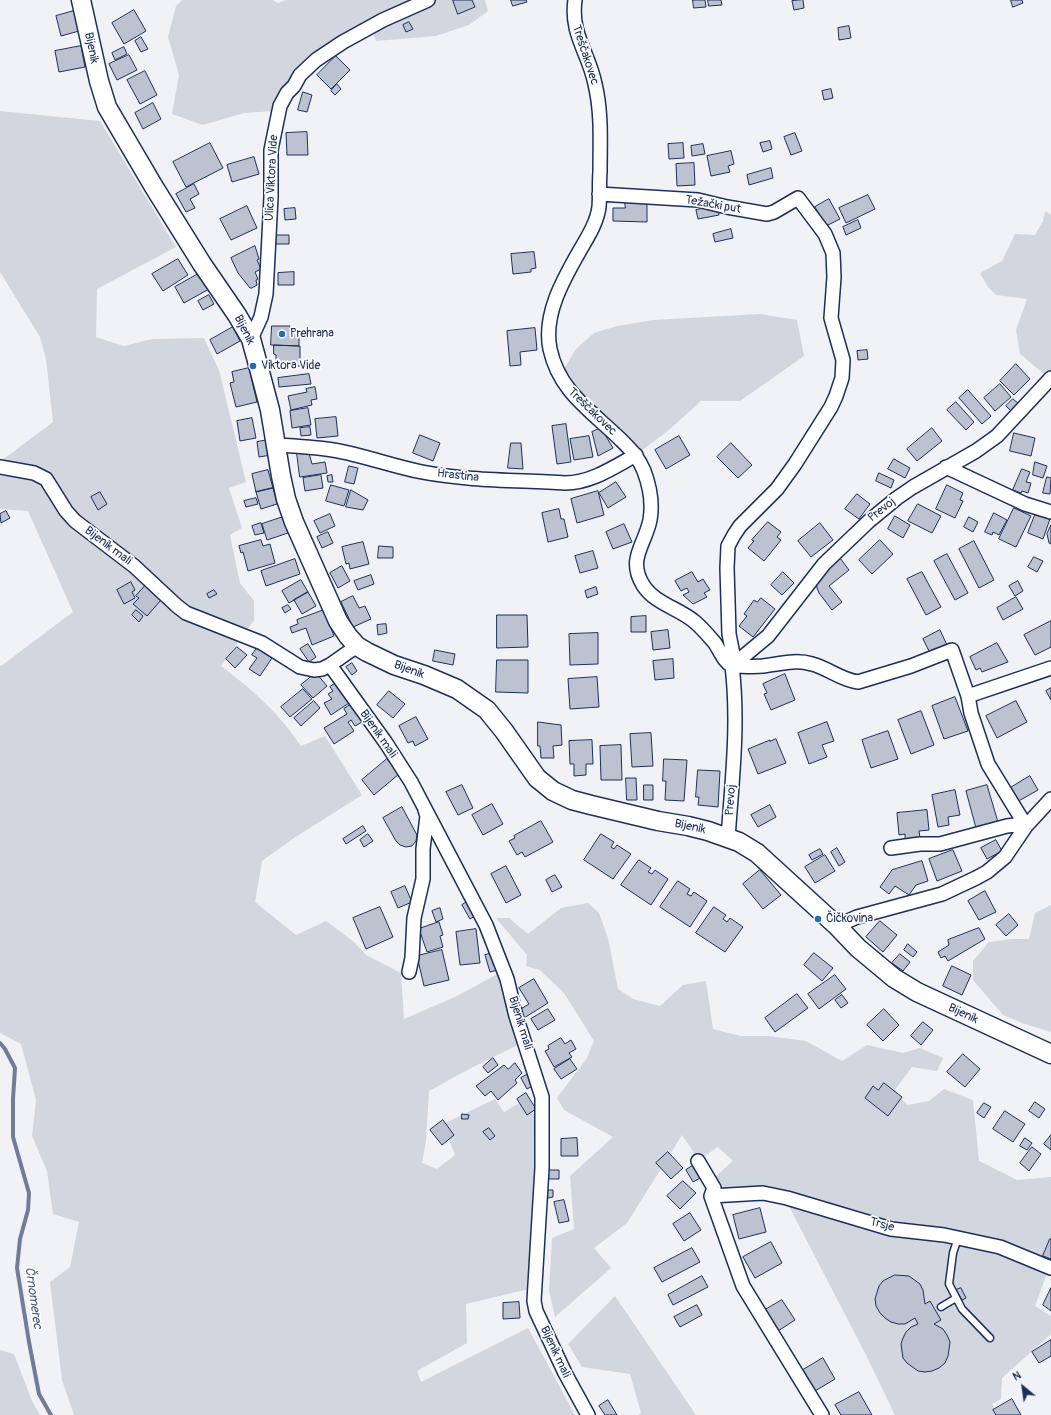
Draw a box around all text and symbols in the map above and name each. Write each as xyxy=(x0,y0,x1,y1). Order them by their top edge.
street label: Treščakovec xyxy=(569,23,601,87)
street label: Bijenik xyxy=(81,31,101,65)
street label: Ulica Viktora Vide xyxy=(263,134,281,222)
street label: Težački put xyxy=(684,193,742,217)
street label: Bijenik xyxy=(230,313,258,347)
place label: Prehrana xyxy=(290,327,334,341)
marker: Prehrana xyxy=(277,329,287,339)
place label: Viktora Vide xyxy=(261,359,320,373)
marker: Viktora Vide xyxy=(248,361,258,371)
street label: Treščakovec xyxy=(565,385,619,439)
street label: Hrastina xyxy=(436,467,480,485)
street label: Prevoj xyxy=(865,495,899,525)
street label: Bijenik mali xyxy=(82,524,134,568)
street label: Bijenik xyxy=(392,658,426,682)
street label: Bijenik mali xyxy=(356,707,400,761)
street label: Prevoj xyxy=(723,784,739,816)
street label: Bijenik xyxy=(673,817,707,837)
place label: Čičkovina xyxy=(826,912,873,926)
marker: Čičkovina xyxy=(813,914,823,924)
street label: Bijenik mali xyxy=(505,994,535,1052)
street label: Bijenik xyxy=(946,1001,980,1027)
street label: Trsje xyxy=(868,1215,896,1235)
water label: Črnomerec xyxy=(21,1266,45,1330)
street label: Bijenik mali xyxy=(537,1324,573,1380)
north arrow xyxy=(1003,1367,1043,1407)
text: N xyxy=(1011,1369,1023,1384)

